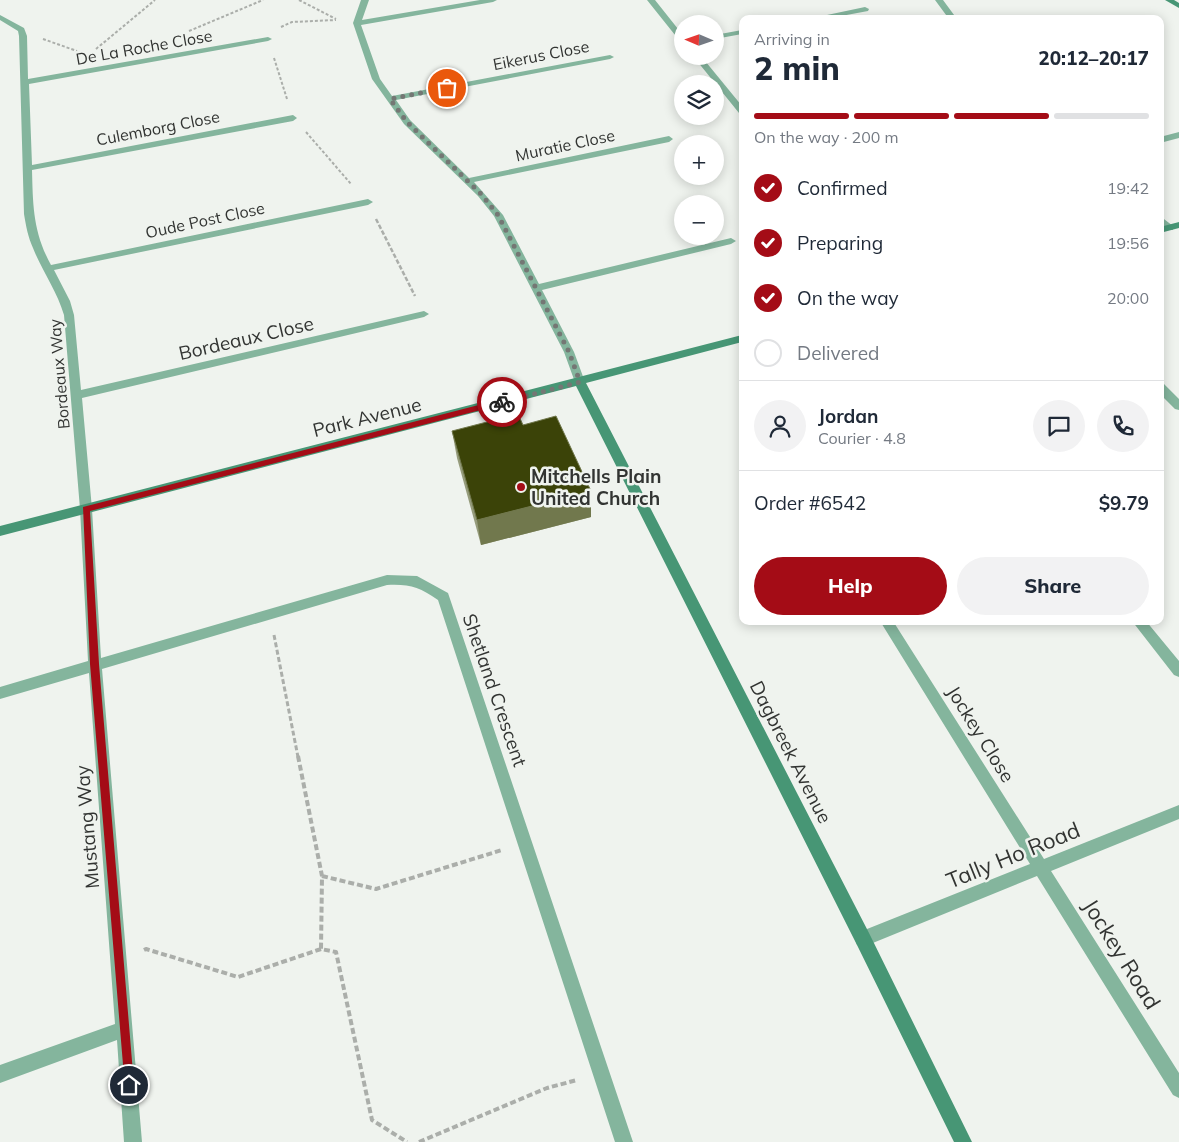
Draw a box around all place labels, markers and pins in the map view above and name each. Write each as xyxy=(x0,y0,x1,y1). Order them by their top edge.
pin xyxy=(426,67,468,109)
place label: Mitchells Plain United Church xyxy=(531,464,662,510)
marker: Mitchells Plain United Church xyxy=(515,481,527,493)
pin xyxy=(108,1064,150,1106)

